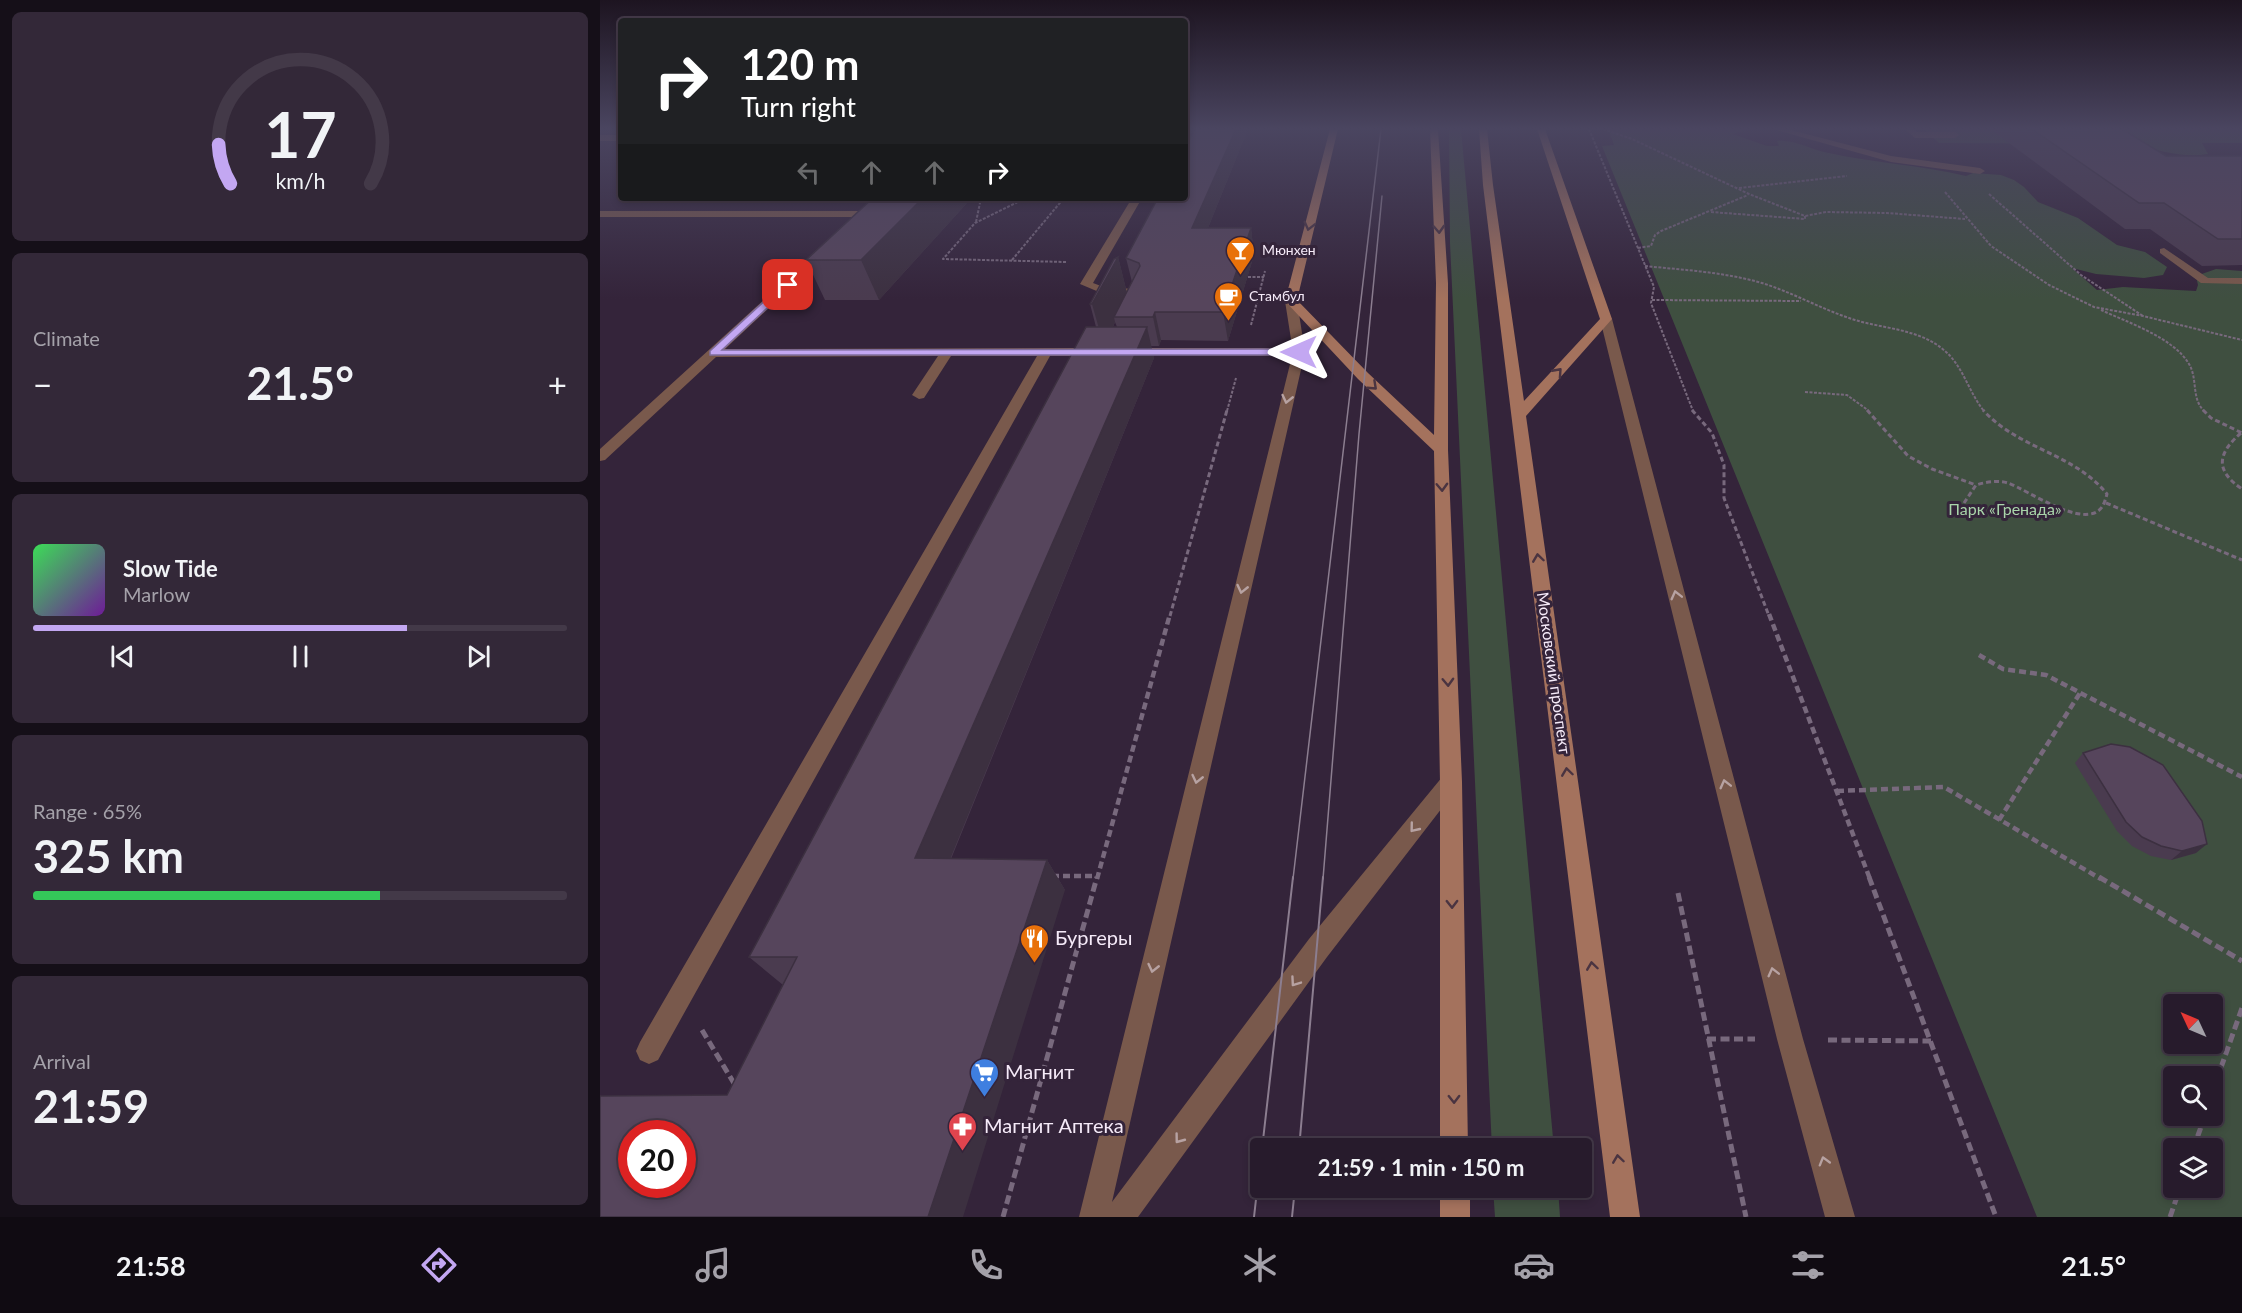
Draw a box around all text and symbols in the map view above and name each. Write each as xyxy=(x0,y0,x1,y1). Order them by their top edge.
text: 120 m xyxy=(741,39,859,89)
icon: right xyxy=(642,42,720,120)
text: Turn right xyxy=(741,90,856,123)
text: 17 xyxy=(264,96,336,171)
icon: left xyxy=(792,156,825,189)
icon: ahead xyxy=(855,156,888,189)
icon: ahead xyxy=(918,156,951,189)
icon: right xyxy=(981,156,1014,189)
text: km/h xyxy=(275,168,325,194)
one-way arrow xyxy=(1304,221,1317,231)
one-way arrow xyxy=(1433,225,1446,234)
bar icon: Мюнхен xyxy=(1225,234,1257,276)
place label: Мюнхен xyxy=(1262,241,1316,258)
pin xyxy=(762,259,813,310)
icon: arrive xyxy=(771,268,804,301)
cafe icon: Стамбул xyxy=(1212,280,1244,322)
place label: Стамбул xyxy=(1249,287,1305,304)
position arrow xyxy=(1267,320,1331,384)
text: Climate xyxy=(33,326,100,350)
text: 21.5° xyxy=(246,356,354,410)
text: − xyxy=(33,364,52,404)
text: + xyxy=(548,364,567,404)
one-way arrow xyxy=(1551,368,1562,379)
one-way arrow xyxy=(1366,379,1377,390)
one-way arrow xyxy=(1282,394,1295,404)
one-way arrow xyxy=(1436,483,1448,492)
park label: Парк «Гренада» xyxy=(1948,499,2062,518)
one-way arrow xyxy=(1533,554,1545,563)
text: Slow Tide xyxy=(123,555,218,582)
text: Marlow xyxy=(123,582,190,606)
one-way arrow xyxy=(1237,584,1250,594)
one-way arrow xyxy=(1671,590,1684,600)
street label: Московский проспект xyxy=(1534,591,1575,755)
icon: previous xyxy=(106,640,139,673)
icon: pause xyxy=(284,640,317,673)
icon: next xyxy=(462,640,495,673)
one-way arrow xyxy=(1441,678,1454,687)
one-way arrow xyxy=(1561,768,1573,777)
one-way arrow xyxy=(1192,773,1205,783)
one-way arrow xyxy=(1719,779,1732,789)
text: Range · 65% xyxy=(33,799,142,823)
one-way arrow xyxy=(1411,821,1422,832)
text: 325 km xyxy=(33,829,184,883)
one-way arrow xyxy=(1446,899,1458,908)
restaurant icon: Бургеры xyxy=(1018,922,1050,964)
place label: Бургеры xyxy=(1055,925,1132,949)
one-way arrow xyxy=(1587,961,1599,970)
one-way arrow xyxy=(1147,963,1160,973)
one-way arrow xyxy=(1768,968,1781,978)
one-way arrow xyxy=(1291,975,1302,986)
north arrow xyxy=(2163,994,2223,1054)
map controls xyxy=(2163,994,2223,1198)
text: Arrival xyxy=(33,1049,91,1073)
supermarket icon: Магнит xyxy=(968,1056,1000,1098)
place label: Магнит xyxy=(1005,1059,1074,1083)
button: search xyxy=(2163,1066,2223,1126)
text: 21:59 xyxy=(33,1079,149,1133)
one-way arrow xyxy=(1448,1094,1460,1103)
pharmacy icon: Магнит Аптека xyxy=(947,1110,979,1152)
place label: Магнит Аптека xyxy=(984,1113,1124,1137)
speed limit sign: 20 xyxy=(618,1120,696,1198)
one-way arrow xyxy=(1175,1132,1186,1143)
button: layers xyxy=(2163,1138,2223,1198)
text: 21:59 · 1 min · 150 m xyxy=(1318,1154,1524,1181)
one-way arrow xyxy=(1612,1154,1624,1164)
one-way arrow xyxy=(1819,1156,1831,1167)
icon: directions xyxy=(418,1244,460,1286)
icon: music xyxy=(692,1244,734,1286)
icon: phone xyxy=(965,1244,1007,1286)
icon: climate xyxy=(1239,1244,1281,1286)
icon: car xyxy=(1513,1244,1555,1286)
icon: filters xyxy=(1787,1244,1829,1286)
text: 21:58 xyxy=(116,1249,186,1282)
text: 21.5° xyxy=(2061,1249,2126,1282)

